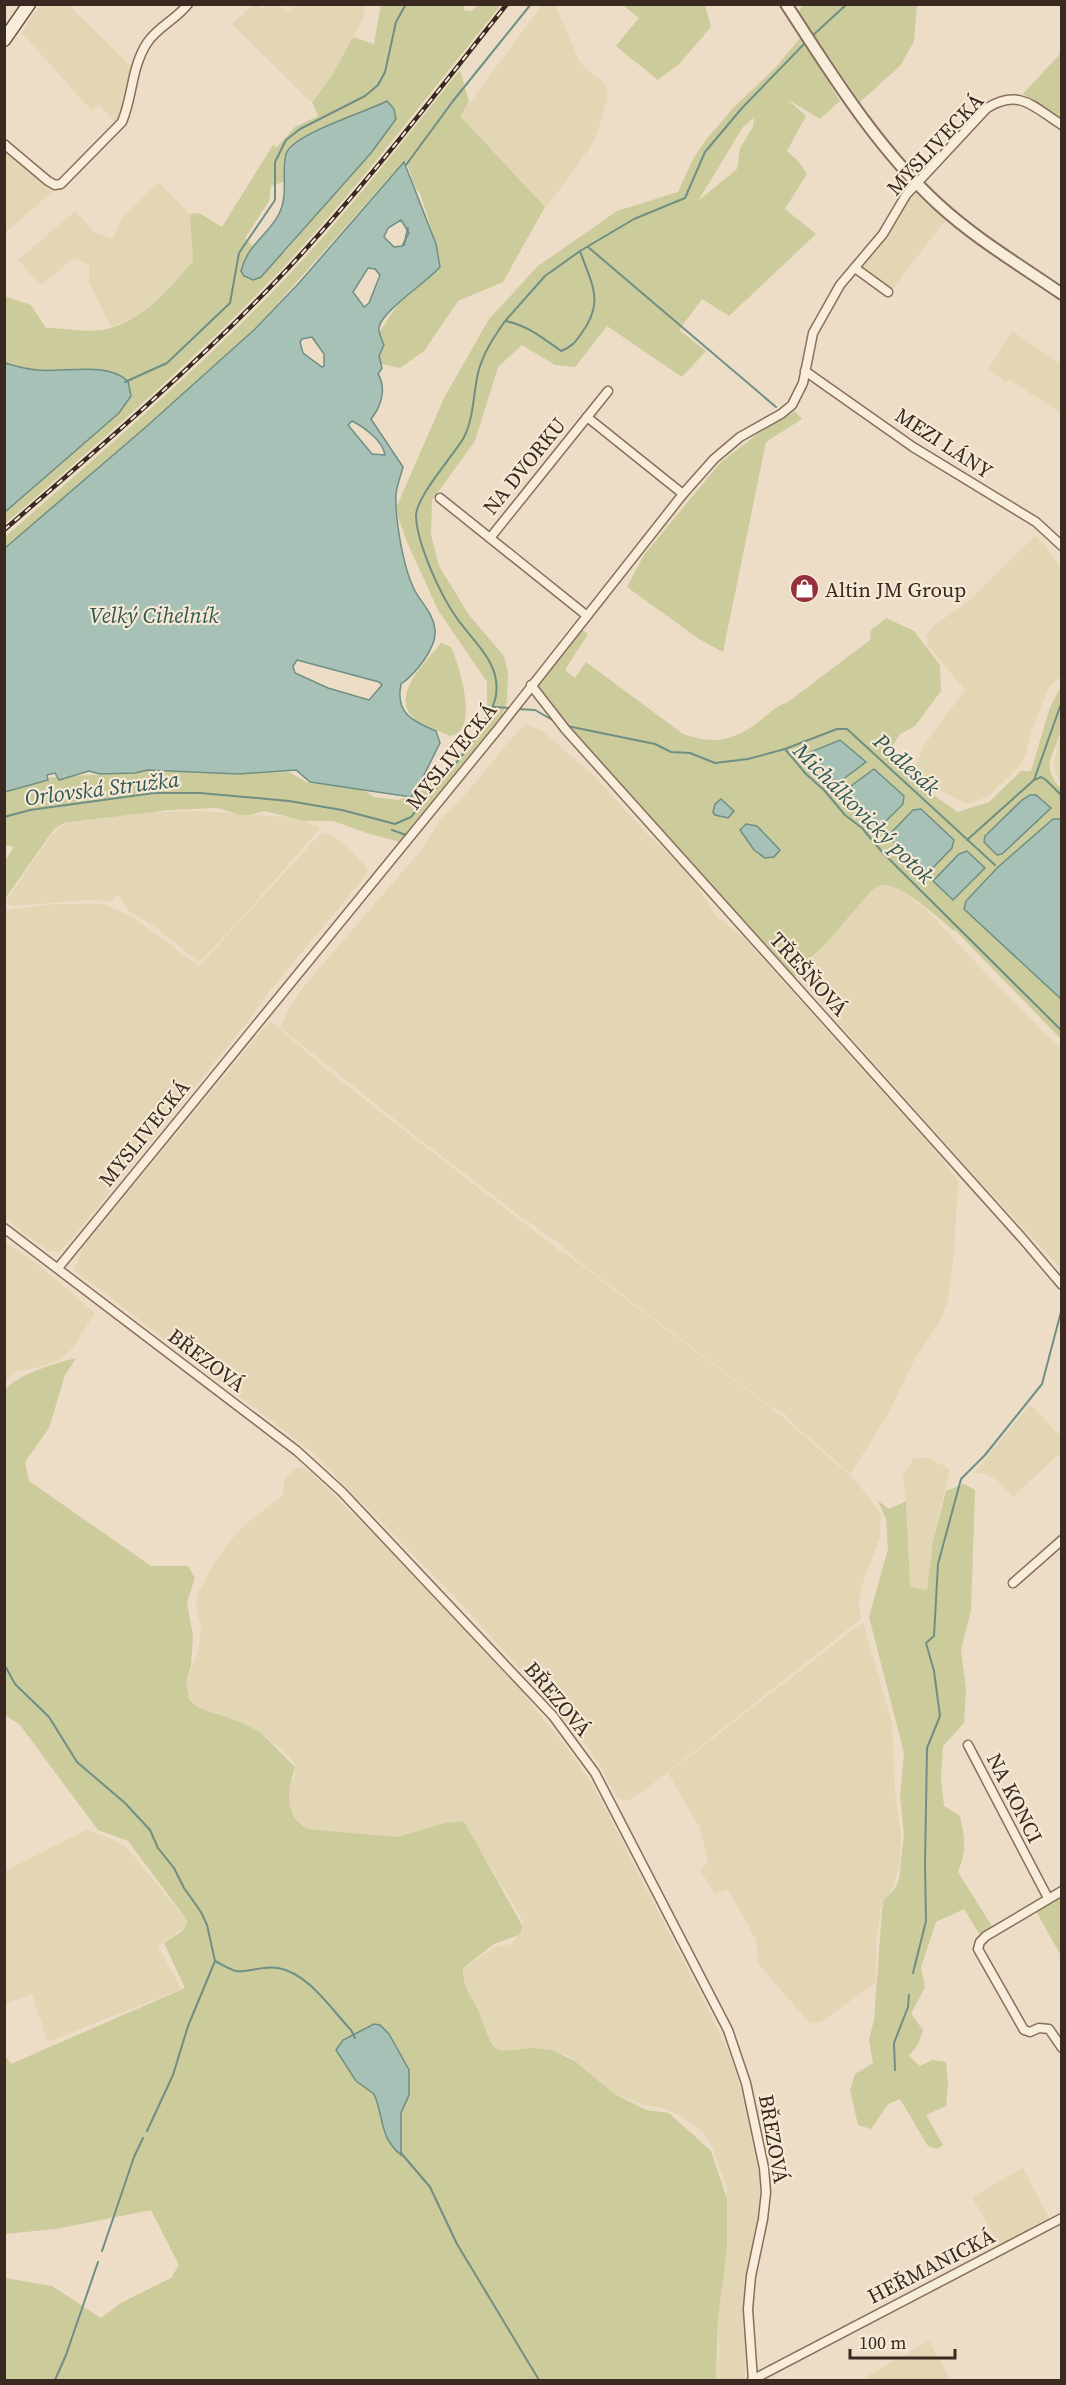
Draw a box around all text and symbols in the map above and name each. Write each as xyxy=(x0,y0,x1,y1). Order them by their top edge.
street label: MYSLIVECKÁ xyxy=(880,87,990,201)
street label: MEZI LÁNY xyxy=(890,401,999,486)
street label: NA DVORKU xyxy=(476,411,572,521)
shop icon: Altin JM Group xyxy=(788,573,820,605)
place label: Altin JM Group xyxy=(825,575,966,604)
water label: Velký Cihelník xyxy=(89,600,219,630)
street label: MYSLIVECKÁ xyxy=(399,696,503,816)
water label: Podlesák xyxy=(867,726,947,802)
water label: Michálkovický potok xyxy=(786,735,941,890)
water label: Orlovská Stružka xyxy=(23,764,182,812)
street label: TŘEŠŇOVÁ xyxy=(763,926,855,1022)
street label: MYSLIVECKÁ xyxy=(92,1073,196,1193)
street label: BŘEZOVÁ xyxy=(162,1321,252,1399)
street label: BŘEZOVÁ xyxy=(518,1655,598,1743)
street label: NA KONCI xyxy=(980,1748,1050,1848)
street label: BŘEZOVÁ xyxy=(752,2092,796,2186)
street label: HEŘMANICKÁ xyxy=(862,2221,1000,2311)
scale bar xyxy=(850,2322,955,2360)
text: 100 m xyxy=(859,2330,906,2355)

